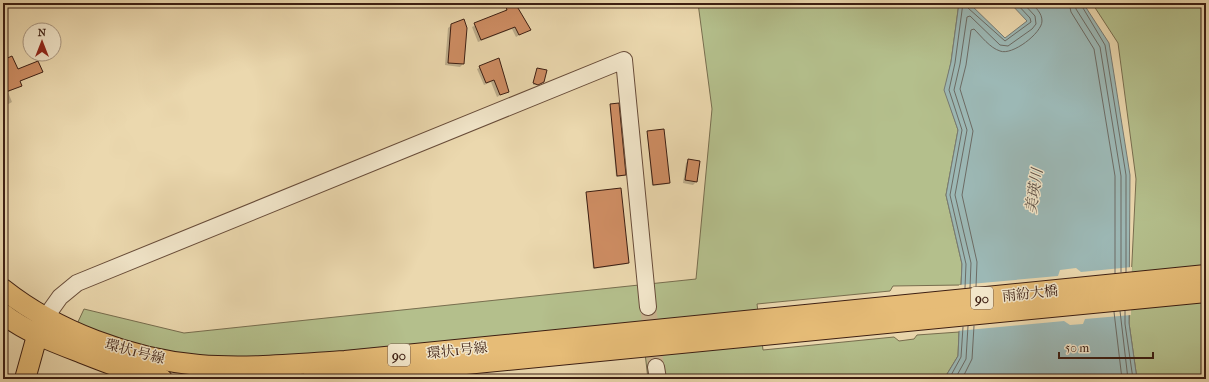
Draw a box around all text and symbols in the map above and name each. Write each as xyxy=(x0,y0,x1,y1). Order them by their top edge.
north arrow xyxy=(22,22,62,62)
text: N xyxy=(38,26,47,39)
water label: 美瑛川 xyxy=(1022,165,1047,215)
street label: 雨紛大橋 xyxy=(1001,282,1059,305)
road number: 90 xyxy=(971,287,993,309)
scale bar xyxy=(1059,334,1153,360)
street label: 環状1号線 xyxy=(103,335,167,368)
street label: 環状1号線 xyxy=(426,339,488,362)
text: 50 m xyxy=(1065,341,1089,355)
road number: 90 xyxy=(388,344,410,366)

